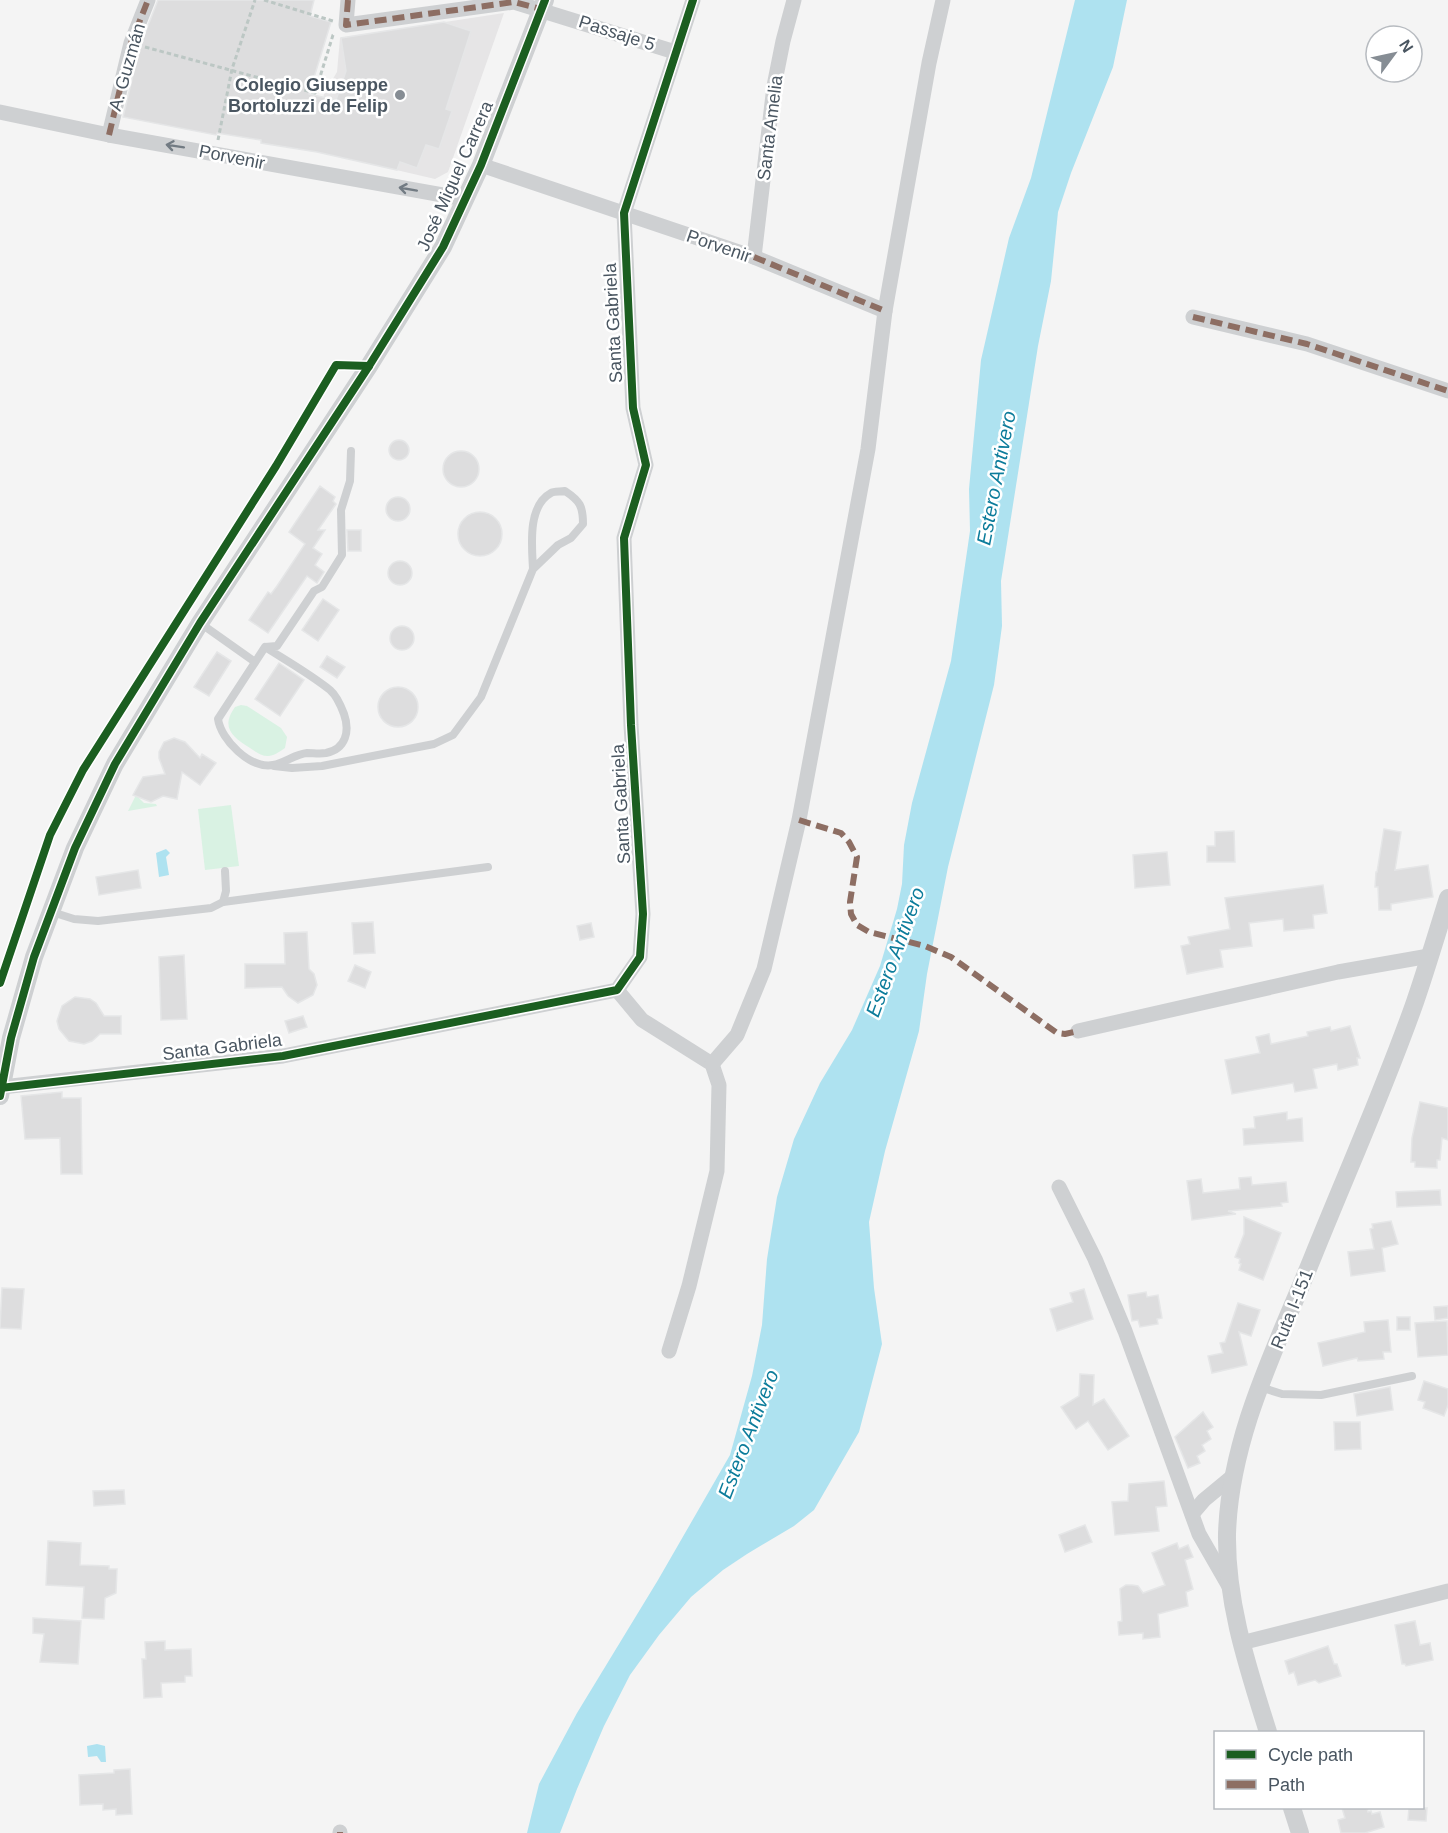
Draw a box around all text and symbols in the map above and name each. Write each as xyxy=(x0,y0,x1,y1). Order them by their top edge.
street label: Passaje 5 xyxy=(576,11,658,55)
street label: A. Guzmán xyxy=(105,21,149,113)
north arrow xyxy=(1364,24,1424,84)
text: N xyxy=(1396,37,1416,56)
street label: Santa Amelia xyxy=(754,73,787,182)
place label: Colegio Giuseppe Bortoluzzi de Felip xyxy=(228,75,388,116)
marker: Colegio Giuseppe Bortoluzzi de Felip xyxy=(393,88,407,102)
street label: José Miguel Carrera xyxy=(413,97,497,254)
one-way arrow xyxy=(165,141,185,152)
street label: Porvenir xyxy=(197,141,267,173)
one-way arrow xyxy=(398,184,418,195)
street label: Porvenir xyxy=(684,226,754,266)
street label: Santa Gabriela xyxy=(600,262,626,383)
water label: Estero Antivero xyxy=(972,409,1020,547)
street label: Santa Gabriela xyxy=(608,743,634,864)
water label: Estero Antivero xyxy=(861,884,929,1020)
street label: Santa Gabriela xyxy=(161,1030,284,1064)
street label: Ruta I-151 xyxy=(1267,1266,1317,1352)
water label: Estero Antivero xyxy=(713,1367,783,1501)
legend xyxy=(1214,1731,1424,1809)
text: Cycle path xyxy=(1268,1745,1353,1765)
text: Path xyxy=(1268,1775,1305,1795)

